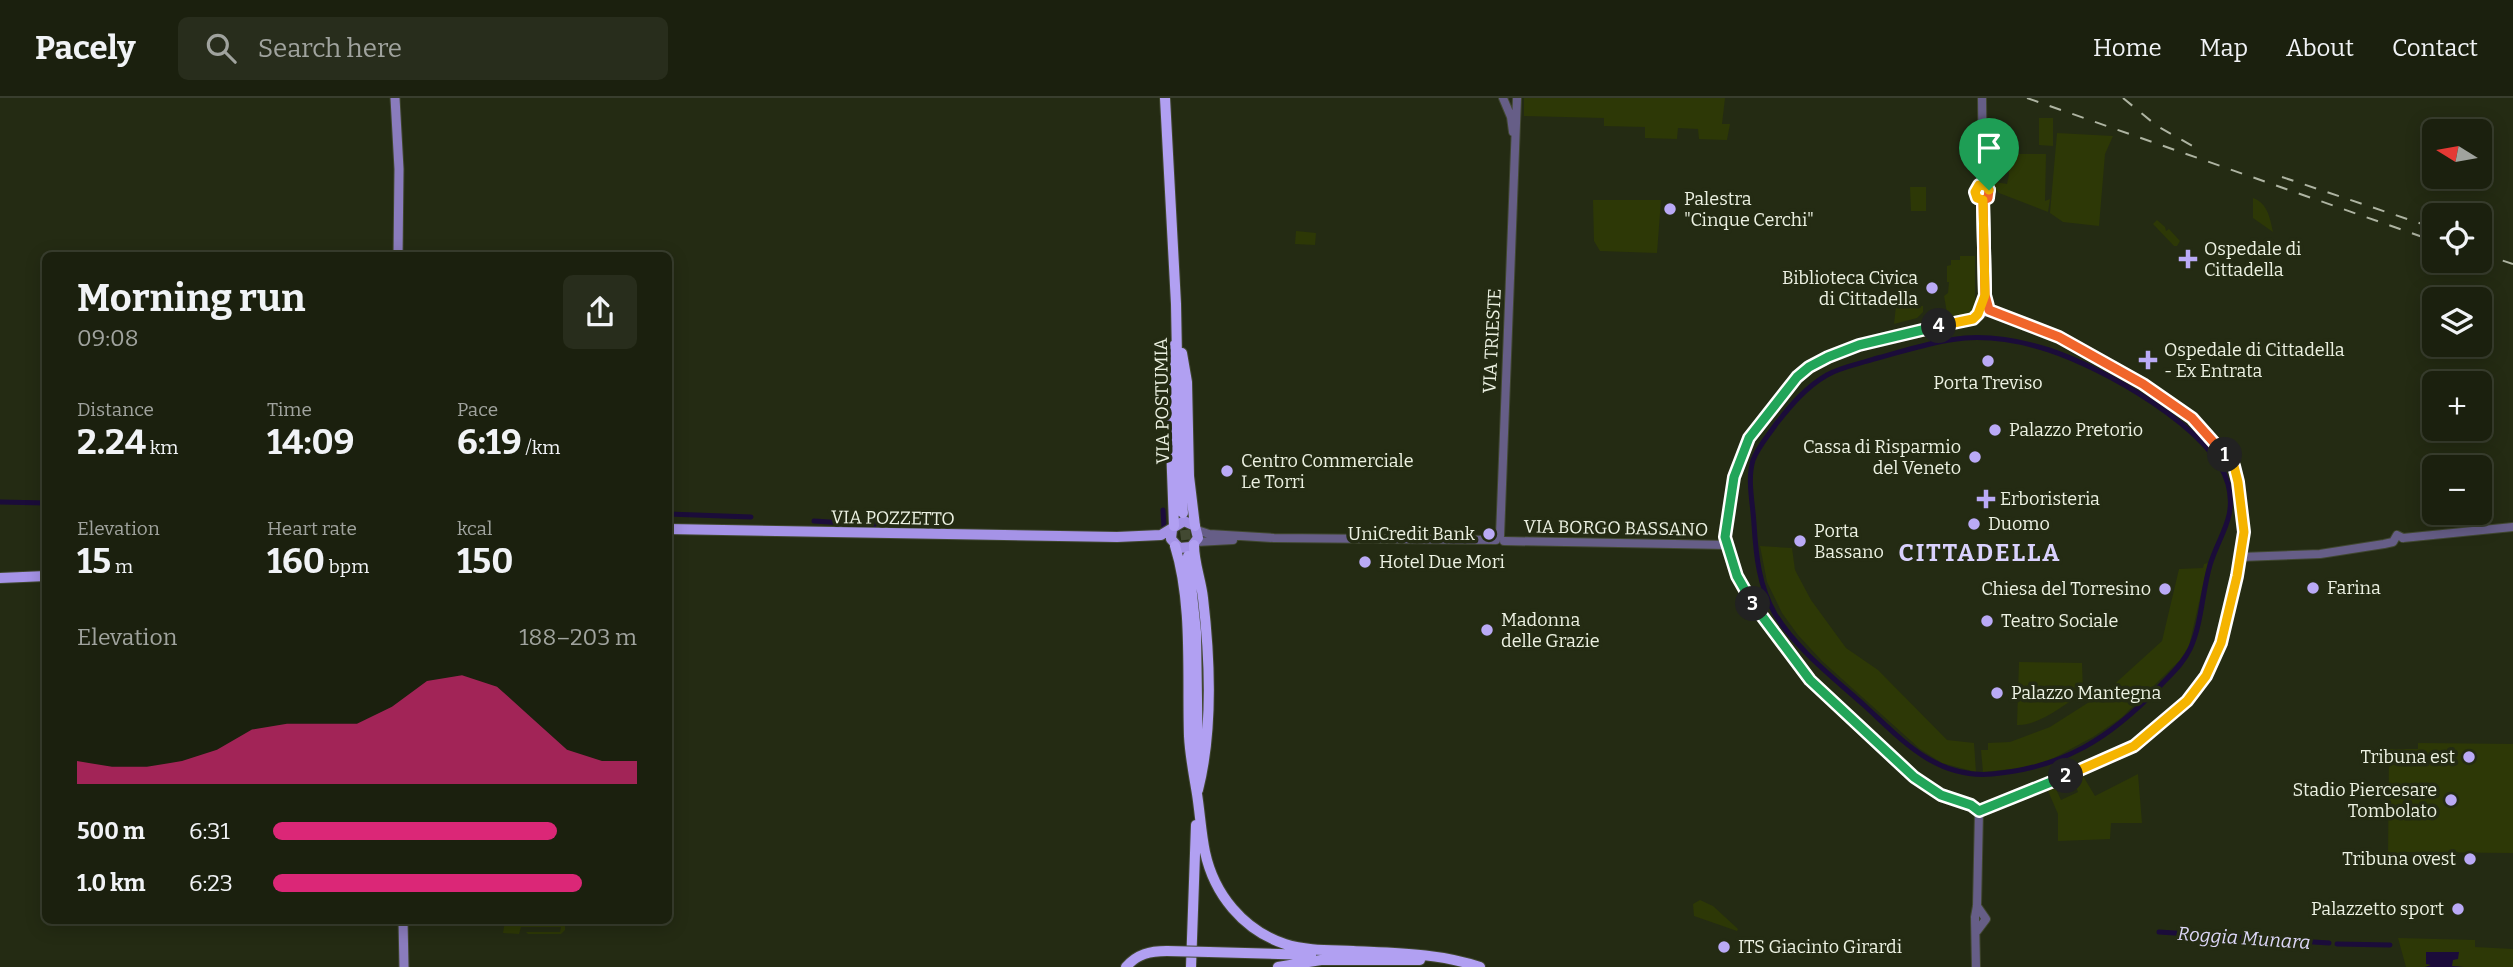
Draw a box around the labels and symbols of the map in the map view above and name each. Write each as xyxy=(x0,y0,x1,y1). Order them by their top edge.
pin xyxy=(1959,118,2019,190)
north arrow xyxy=(2422,119,2492,189)
place label: Palestra "Cinque Cerchi" xyxy=(1684,188,1814,231)
marker: Palestra "Cinque Cerchi" xyxy=(1662,201,1678,217)
place label: Ospedale di Cittadella xyxy=(2204,238,2301,281)
marker: Ospedale di Cittadella xyxy=(2178,249,2198,269)
place label: Biblioteca Civica di Cittadella xyxy=(1782,267,1918,310)
marker: Biblioteca Civica di Cittadella xyxy=(1924,280,1940,296)
street label: VIA TRIESTE xyxy=(1478,288,1506,394)
pin: 4 xyxy=(1922,308,1956,344)
street label: VIA POSTUMIA xyxy=(1150,337,1174,464)
place label: Ospedale di Cittadella - Ex Entrata xyxy=(2164,339,2345,382)
marker: Ospedale di Cittadella - Ex Entrata xyxy=(2138,350,2158,370)
marker: Porta Treviso xyxy=(1980,353,1996,369)
place label: Porta Treviso xyxy=(1933,372,2043,394)
place label: Palazzo Pretorio xyxy=(2009,419,2143,441)
marker: Palazzo Pretorio xyxy=(1987,422,2003,438)
place label: Cassa di Risparmio del Veneto xyxy=(1803,436,1961,479)
pin: 1 xyxy=(2208,438,2242,472)
marker: Cassa di Risparmio del Veneto xyxy=(1967,449,1983,465)
place label: Centro Commerciale Le Torri xyxy=(1241,450,1414,493)
marker: Centro Commerciale Le Torri xyxy=(1219,463,1235,479)
place label: Erboristeria xyxy=(2000,488,2100,510)
marker: Erboristeria xyxy=(1978,491,1994,507)
street label: VIA POZZETTO xyxy=(831,506,955,530)
place label: Duomo xyxy=(1988,513,2050,535)
street label: VIA BORGO BASSANO xyxy=(1524,515,1708,541)
marker: Duomo xyxy=(1966,516,1982,532)
place label: Porta Bassano xyxy=(1814,520,1884,563)
place label: UniCredit Bank xyxy=(1348,523,1476,545)
marker: UniCredit Bank xyxy=(1481,526,1497,542)
marker: Porta Bassano xyxy=(1792,533,1808,549)
district label: CITTADELLA xyxy=(1899,539,2061,567)
place label: Hotel Due Mori xyxy=(1379,551,1505,573)
marker: Hotel Due Mori xyxy=(1357,554,1373,570)
place label: Farina xyxy=(2327,577,2381,599)
place label: Chiesa del Torresino xyxy=(1981,578,2151,600)
marker: Farina xyxy=(2305,580,2321,596)
marker: Chiesa del Torresino xyxy=(2157,581,2173,597)
pin: 3 xyxy=(1736,587,1770,622)
place label: Madonna delle Grazie xyxy=(1501,609,1600,652)
place label: Teatro Sociale xyxy=(2001,610,2118,632)
marker: Teatro Sociale xyxy=(1979,613,1995,629)
marker: Madonna delle Grazie xyxy=(1479,622,1495,638)
place label: Palazzo Mantegna xyxy=(2011,682,2161,704)
marker: Palazzo Mantegna xyxy=(1989,685,2005,701)
place label: Tribuna est xyxy=(2360,746,2455,768)
marker: Tribuna est xyxy=(2461,749,2477,765)
pin: 2 xyxy=(2048,758,2084,794)
place label: Stadio Piercesare Tombolato xyxy=(2292,779,2437,822)
marker: Stadio Piercesare Tombolato xyxy=(2443,792,2459,808)
place label: Tribuna ovest xyxy=(2342,848,2456,870)
marker: Tribuna ovest xyxy=(2462,851,2478,867)
place label: Palazzetto sport xyxy=(2311,898,2444,920)
marker: Palazzetto sport xyxy=(2450,901,2466,917)
water label: Roggia Munara xyxy=(2177,922,2311,954)
place label: ITS Giacinto Girardi xyxy=(1738,936,1902,958)
marker: ITS Giacinto Girardi xyxy=(1716,939,1732,955)

